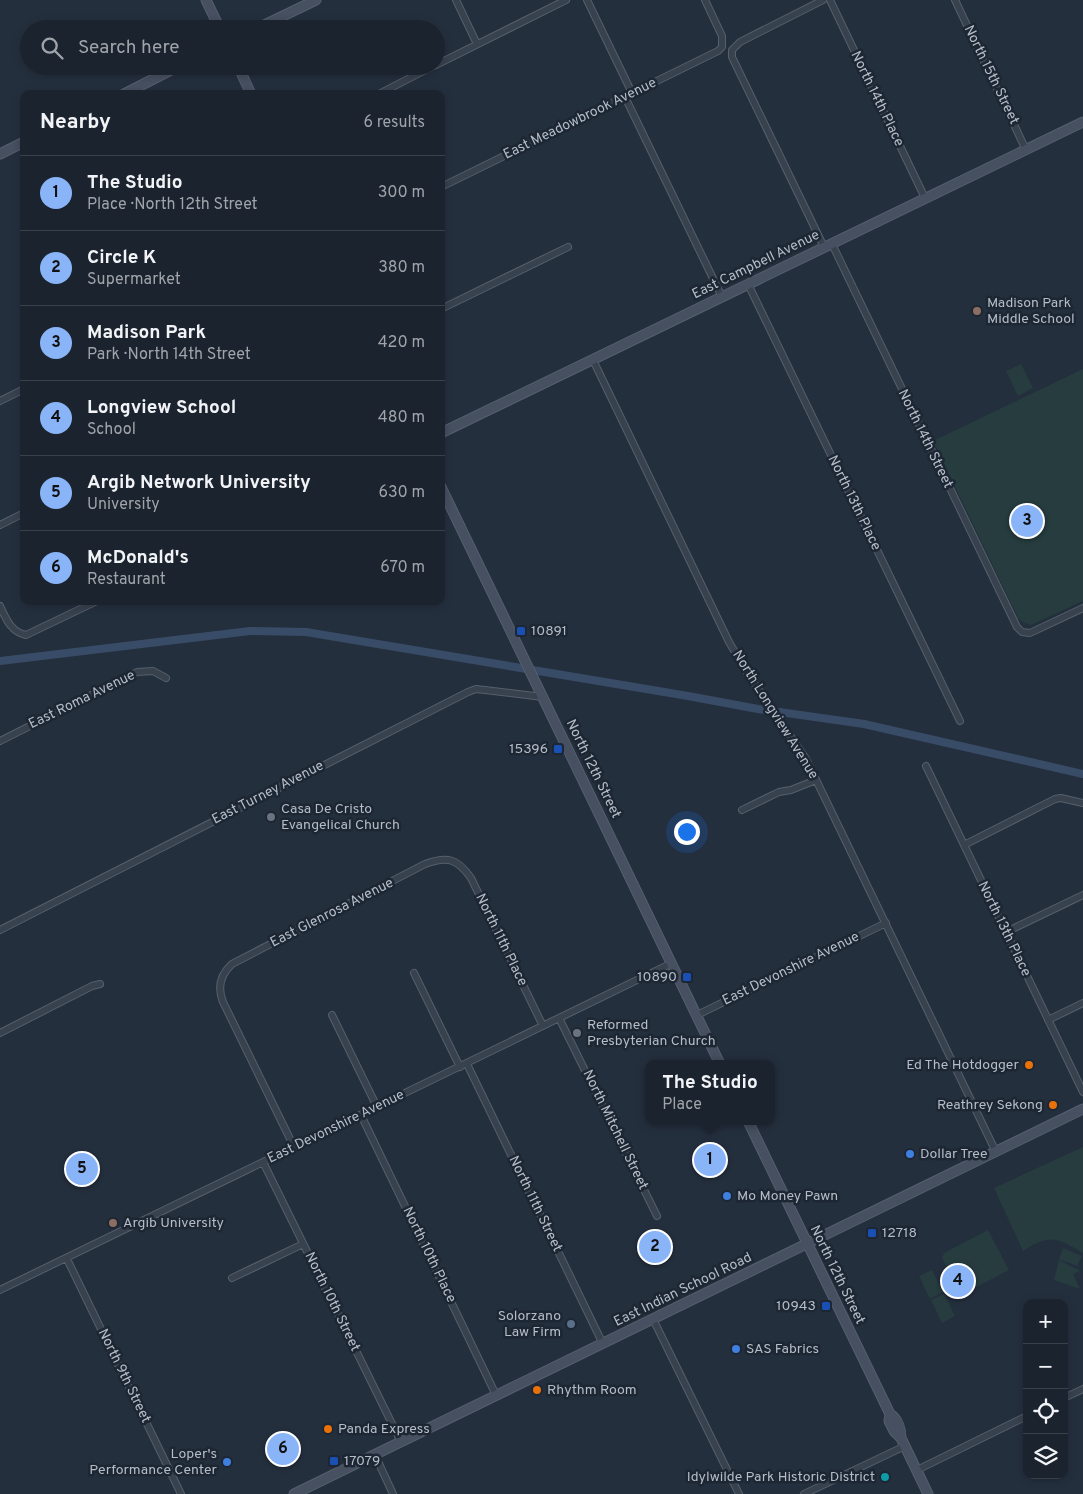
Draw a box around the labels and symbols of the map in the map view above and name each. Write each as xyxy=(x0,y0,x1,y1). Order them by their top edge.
street label: North 15th Street xyxy=(960,23,1022,127)
street label: North 14th Place xyxy=(847,49,907,149)
street label: East Meadowbrook Avenue xyxy=(501,74,659,164)
street label: East Campbell Avenue xyxy=(689,227,823,303)
place label: Madison Park Middle School xyxy=(987,295,1075,328)
marker: Madison Park Middle School xyxy=(971,305,983,317)
street label: North 14th Street xyxy=(894,387,956,491)
street label: North 13th Place xyxy=(824,453,884,553)
pin: 3 xyxy=(1011,502,1043,540)
place label: 10891 xyxy=(531,623,567,640)
marker: 10891 xyxy=(515,625,527,637)
street label: North Longview Avenue xyxy=(728,647,822,783)
street label: East Roma Avenue xyxy=(26,667,138,733)
street label: North 12th Street xyxy=(562,717,624,821)
place label: 15396 xyxy=(509,741,548,758)
marker: 15396 xyxy=(552,743,564,755)
street label: East Turney Avenue xyxy=(209,757,327,829)
place label: Casa De Cristo Evangelical Church xyxy=(281,801,400,834)
marker: Casa De Cristo Evangelical Church xyxy=(265,811,277,823)
your location xyxy=(674,819,700,845)
street label: East Glenrosa Avenue xyxy=(268,875,396,951)
street label: North 13th Place xyxy=(974,879,1034,979)
street label: North 11th Place xyxy=(471,891,531,989)
street label: East Devonshire Avenue xyxy=(720,928,862,1010)
place label: 10890 xyxy=(637,969,677,986)
marker: 10890 xyxy=(681,971,693,983)
place label: Reformed Presbyterian Church xyxy=(587,1017,716,1050)
marker: Reformed Presbyterian Church xyxy=(571,1027,583,1039)
place label: Ed The Hotdogger xyxy=(906,1057,1020,1074)
marker: Ed The Hotdogger xyxy=(1023,1059,1035,1071)
street label: North Mitchell Street xyxy=(579,1067,651,1193)
street label: East Devonshire Avenue xyxy=(265,1086,407,1168)
place label: Reathrey Sekong xyxy=(937,1097,1043,1114)
marker: Reathrey Sekong xyxy=(1047,1099,1059,1111)
pin: 1 xyxy=(694,1141,726,1179)
place label: Dollar Tree xyxy=(920,1146,988,1163)
marker: Dollar Tree xyxy=(904,1148,916,1160)
pin: 5 xyxy=(66,1150,98,1188)
street label: North 11th Street xyxy=(504,1153,566,1255)
place label: Mo Money Pawn xyxy=(737,1188,838,1205)
marker: Mo Money Pawn xyxy=(721,1190,733,1202)
street label: North 10th Place xyxy=(398,1204,460,1306)
place label: Argib University xyxy=(123,1215,224,1232)
marker: Argib University xyxy=(107,1217,119,1229)
street label: North 12th Street xyxy=(806,1223,868,1327)
place label: 12718 xyxy=(882,1225,917,1242)
marker: 12718 xyxy=(866,1227,878,1239)
pin: 2 xyxy=(639,1228,671,1266)
street label: East Indian School Road xyxy=(611,1249,755,1331)
street label: North 10th Street xyxy=(301,1250,363,1354)
pin: 4 xyxy=(942,1262,974,1300)
place label: 10943 xyxy=(776,1298,816,1315)
marker: 10943 xyxy=(820,1300,832,1312)
place label: Solorzano Law Firm xyxy=(498,1308,561,1341)
marker: Solorzano Law Firm xyxy=(565,1318,577,1330)
street label: North 9th Street xyxy=(94,1326,154,1426)
place label: SAS Fabrics xyxy=(746,1341,819,1358)
marker: SAS Fabrics xyxy=(730,1343,742,1355)
place label: Rhythm Room xyxy=(547,1382,637,1399)
marker: Rhythm Room xyxy=(531,1384,543,1396)
place label: Panda Express xyxy=(338,1421,430,1438)
marker: Panda Express xyxy=(322,1423,334,1435)
pin: 6 xyxy=(267,1430,299,1468)
place label: Loper's Performance Center xyxy=(89,1446,218,1479)
place label: 17079 xyxy=(344,1453,380,1470)
marker: 17079 xyxy=(328,1455,340,1467)
marker: Loper's Performance Center xyxy=(221,1456,233,1468)
place label: Idylwilde Park Historic District xyxy=(687,1469,875,1486)
marker: Idylwilde Park Historic District xyxy=(879,1471,891,1483)

